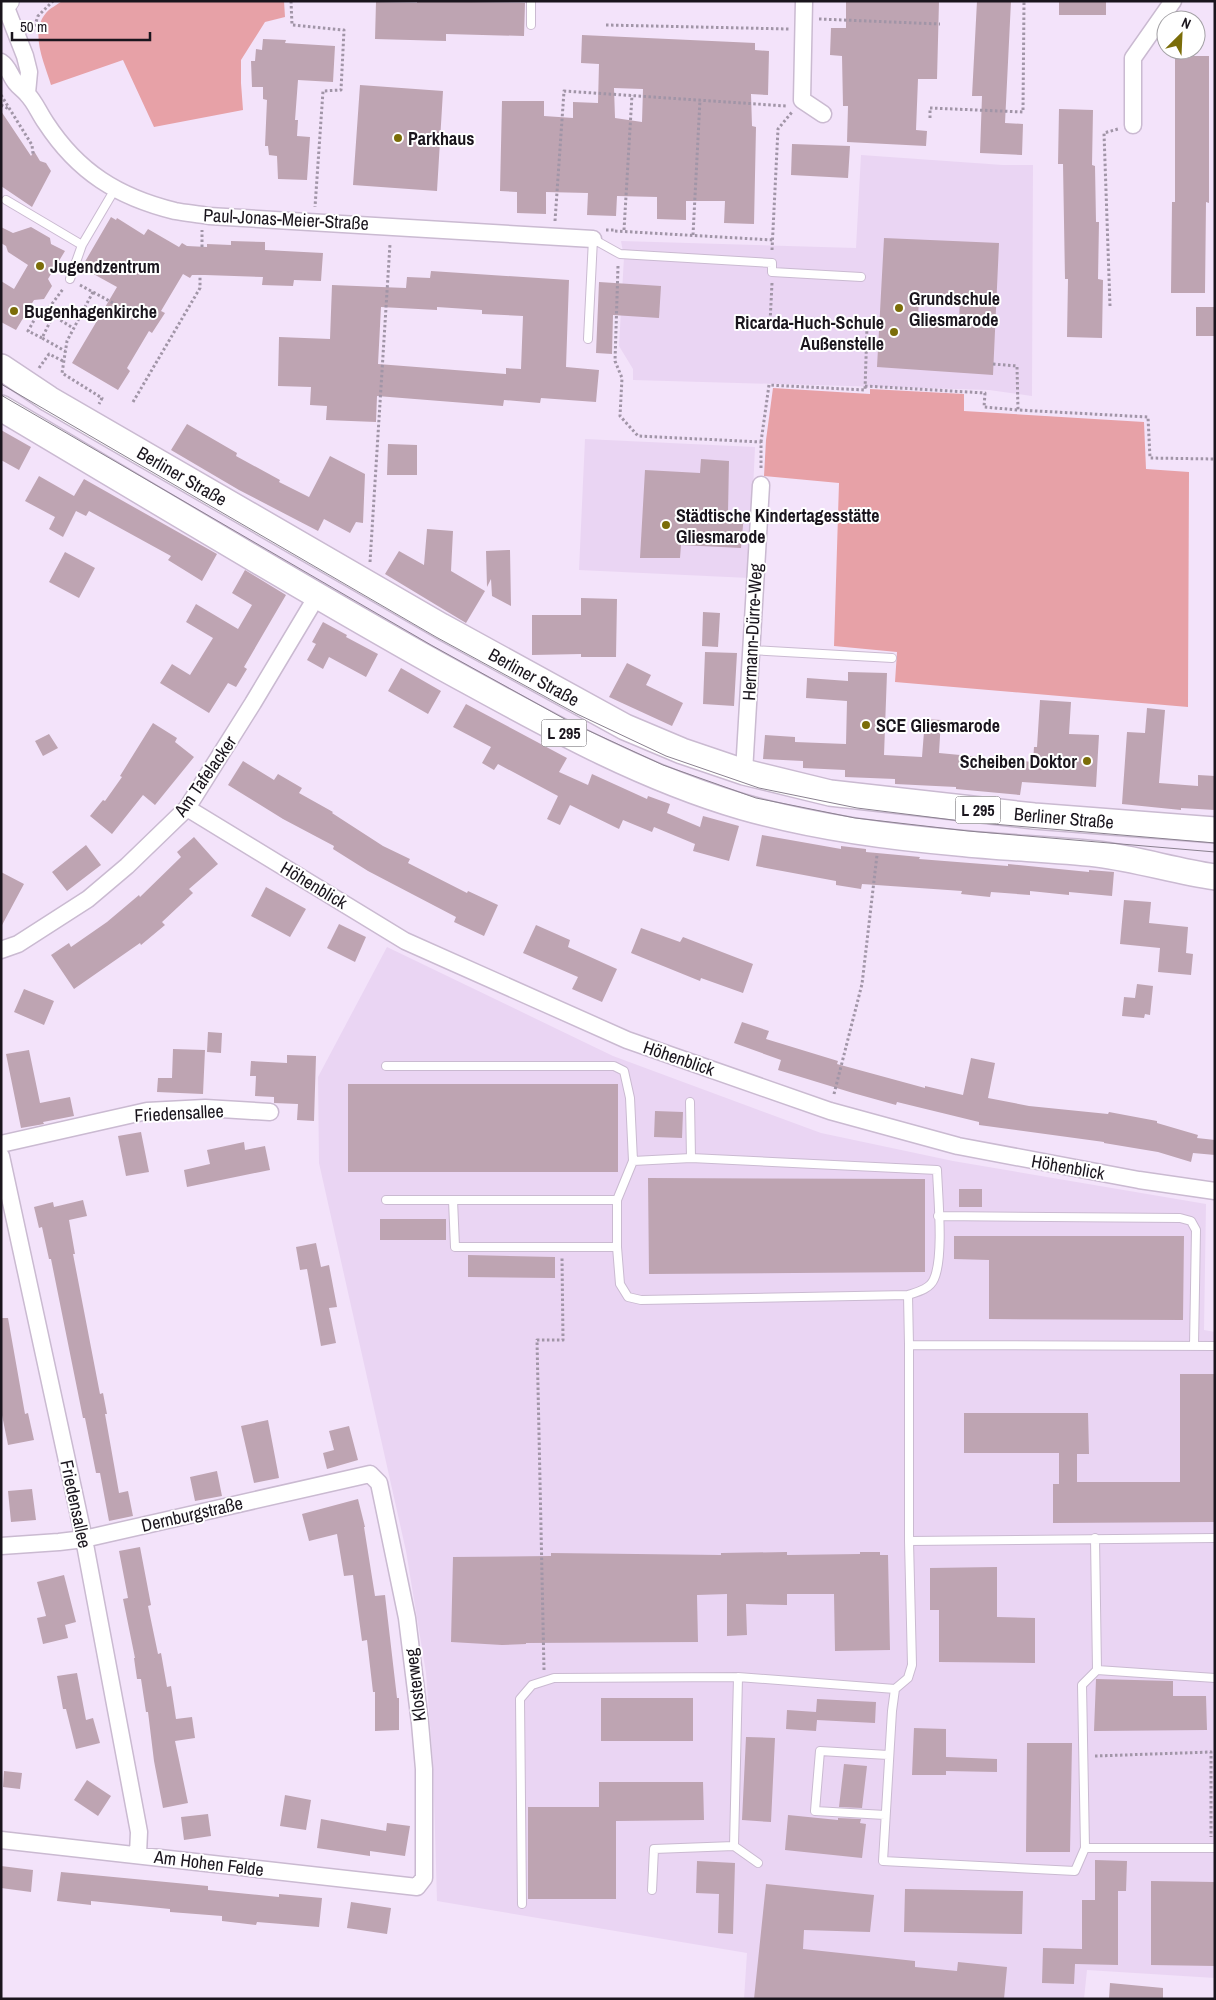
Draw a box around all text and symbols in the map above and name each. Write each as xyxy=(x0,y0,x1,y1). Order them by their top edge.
scale bar xyxy=(12,10,150,42)
north arrow xyxy=(1156,10,1206,60)
text: N xyxy=(1179,13,1194,33)
text: 50 m xyxy=(20,16,47,37)
place label: Parkhaus xyxy=(408,126,474,151)
marker: Parkhaus xyxy=(392,132,404,144)
street label: Paul-Jonas-Meier-Straße xyxy=(203,202,369,236)
place label: Jugendzentrum xyxy=(50,254,160,279)
marker: Jugendzentrum xyxy=(34,260,46,272)
place label: Grundschule Gliesmarode xyxy=(909,286,1000,332)
place label: Bugenhagenkirche xyxy=(24,299,157,324)
marker: Grundschule Gliesmarode xyxy=(893,302,905,314)
marker: Bugenhagenkirche xyxy=(8,305,20,317)
place label: Ricarda-Huch-Schule Außenstelle xyxy=(735,310,884,356)
marker: Ricarda-Huch-Schule Außenstelle xyxy=(888,326,900,338)
street label: Berliner Straße xyxy=(132,440,232,512)
place label: Städtische Kindertagesstätte Gliesmarode xyxy=(676,503,879,549)
marker: Städtische Kindertagesstätte Gliesmarode xyxy=(660,519,672,531)
street label: Hermann-Dürre-Weg xyxy=(736,562,768,701)
street label: Berliner Straße xyxy=(484,642,584,712)
place label: SCE Gliesmarode xyxy=(876,713,1000,738)
marker: SCE Gliesmarode xyxy=(860,719,872,731)
road number: L 295 xyxy=(542,720,586,746)
street label: Am Tafelacker xyxy=(167,730,242,822)
place label: Scheiben Doktor xyxy=(960,749,1077,774)
marker: Scheiben Doktor xyxy=(1081,755,1093,767)
road number: L 295 xyxy=(956,796,1000,824)
street label: Berliner Straße xyxy=(1013,801,1115,835)
street label: Höhenblick xyxy=(276,855,353,915)
street label: Höhenblick xyxy=(640,1034,719,1082)
street label: Friedensallee xyxy=(134,1098,224,1128)
street label: Höhenblick xyxy=(1029,1148,1107,1186)
street label: Friedensallee xyxy=(54,1458,98,1550)
street label: Dernburgstraße xyxy=(139,1490,245,1538)
street label: Klosterweg xyxy=(398,1646,432,1723)
street label: Am Hohen Felde xyxy=(152,1844,265,1882)

